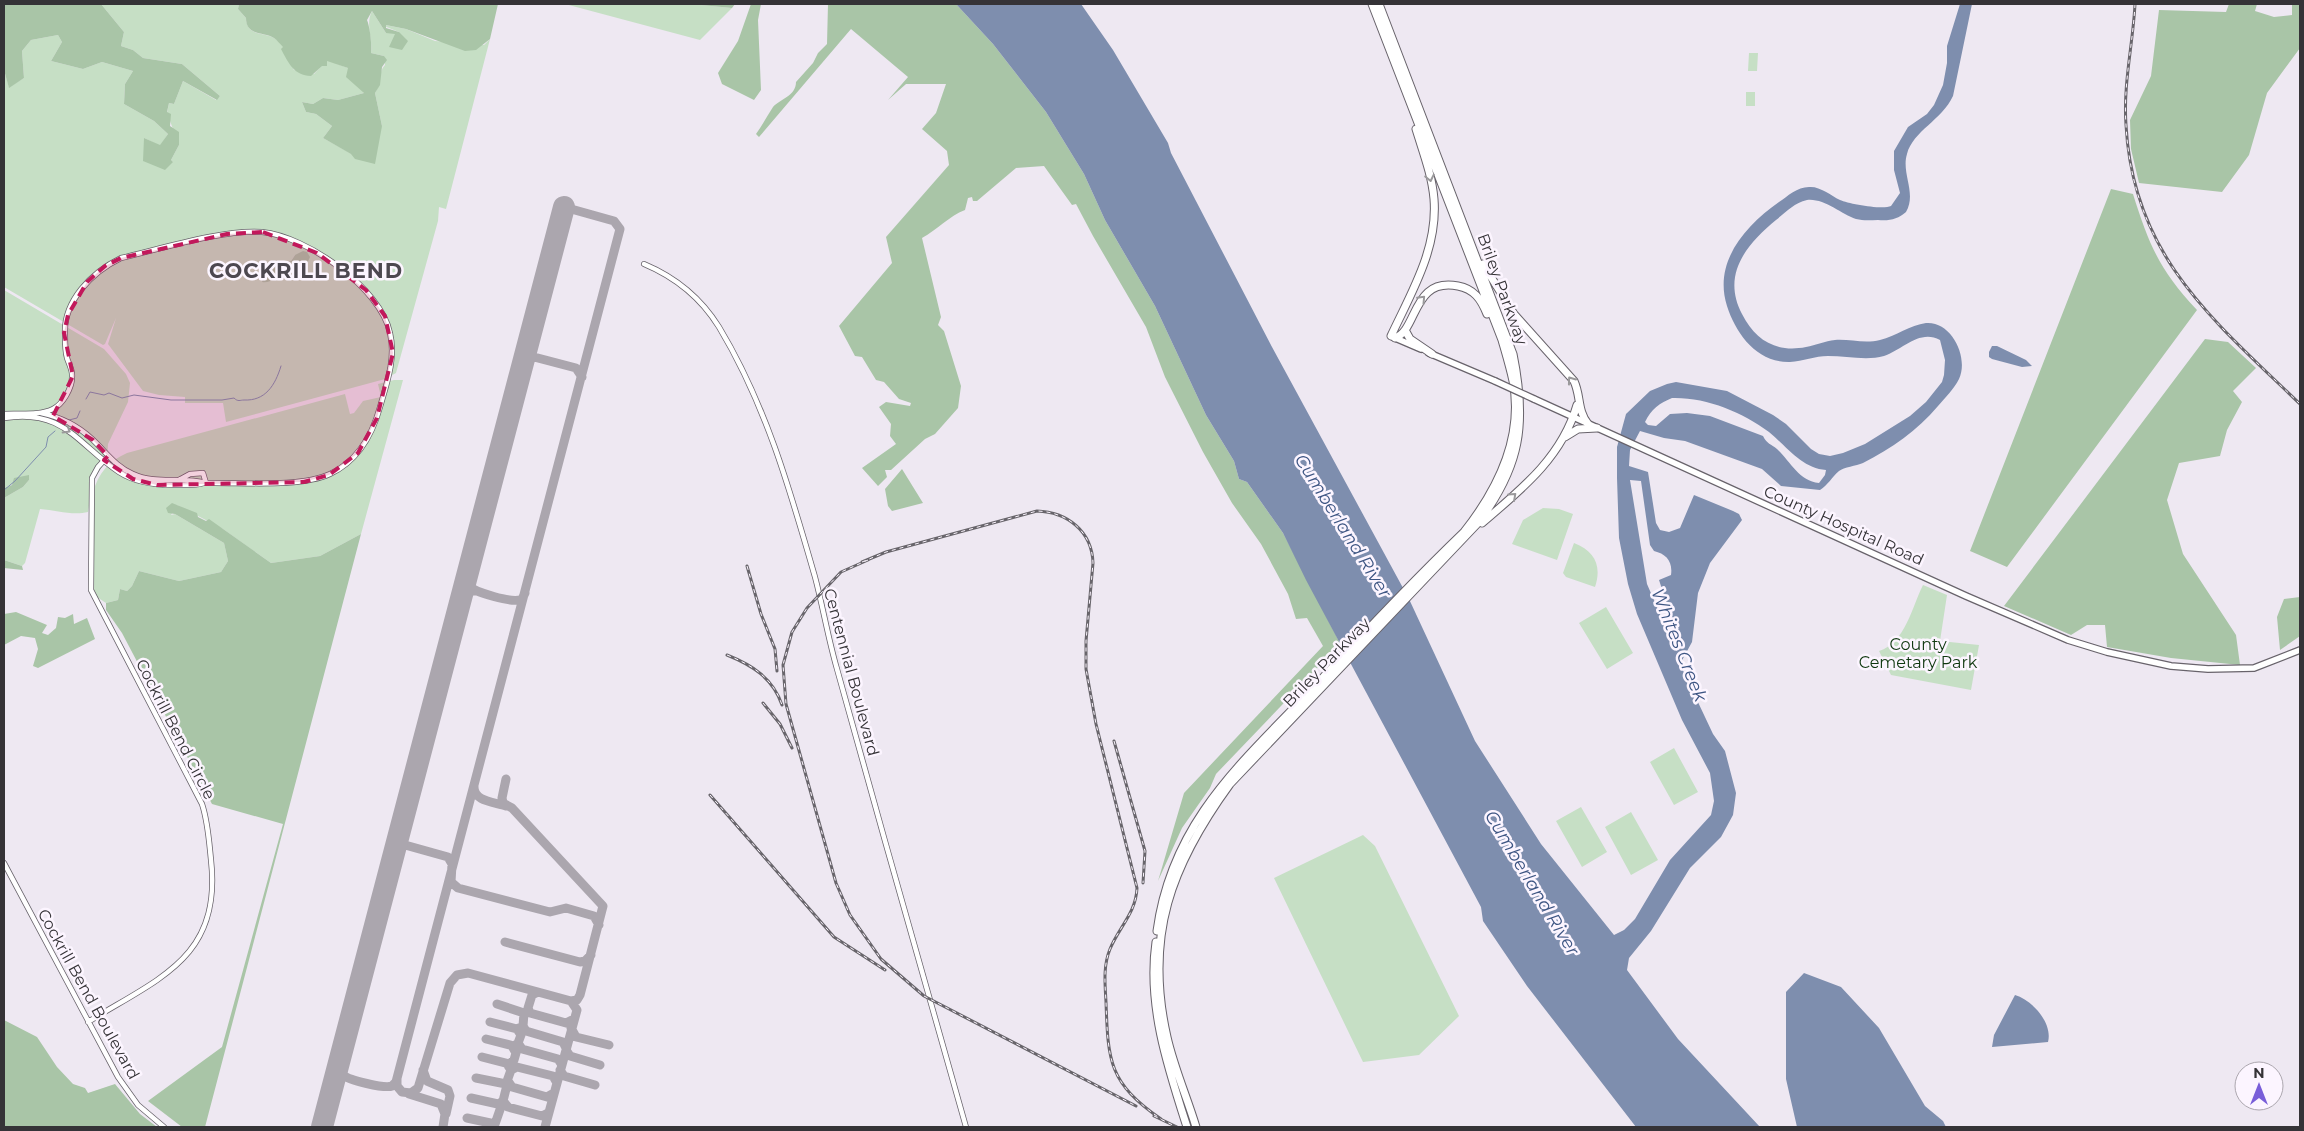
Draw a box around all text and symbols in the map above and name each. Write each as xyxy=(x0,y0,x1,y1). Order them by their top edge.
one-way arrow xyxy=(1424,173,1435,182)
street label: Briley Parkway xyxy=(1474,231,1532,348)
district label: COCKRILL BEND xyxy=(209,258,403,283)
one-way arrow xyxy=(1416,296,1425,305)
one-way arrow xyxy=(1568,376,1578,385)
one-way arrow xyxy=(62,423,71,433)
water label: Cumberland River xyxy=(1290,450,1397,603)
street label: County Hospital Road xyxy=(1761,482,1927,569)
one-way arrow xyxy=(1507,493,1516,502)
water label: Whites Creek xyxy=(1646,585,1712,706)
street label: Centennial Boulevard xyxy=(820,586,883,758)
street label: Briley Parkway xyxy=(1279,613,1374,711)
park label: County Cemetary Park xyxy=(1859,635,1978,672)
street label: Cockrill Bend Circle xyxy=(132,656,219,803)
water label: Cumberland River xyxy=(1480,806,1584,960)
street label: Cockrill Bend Boulevard xyxy=(34,906,143,1083)
north arrow xyxy=(2234,1061,2284,1111)
text: N xyxy=(2253,1064,2265,1082)

